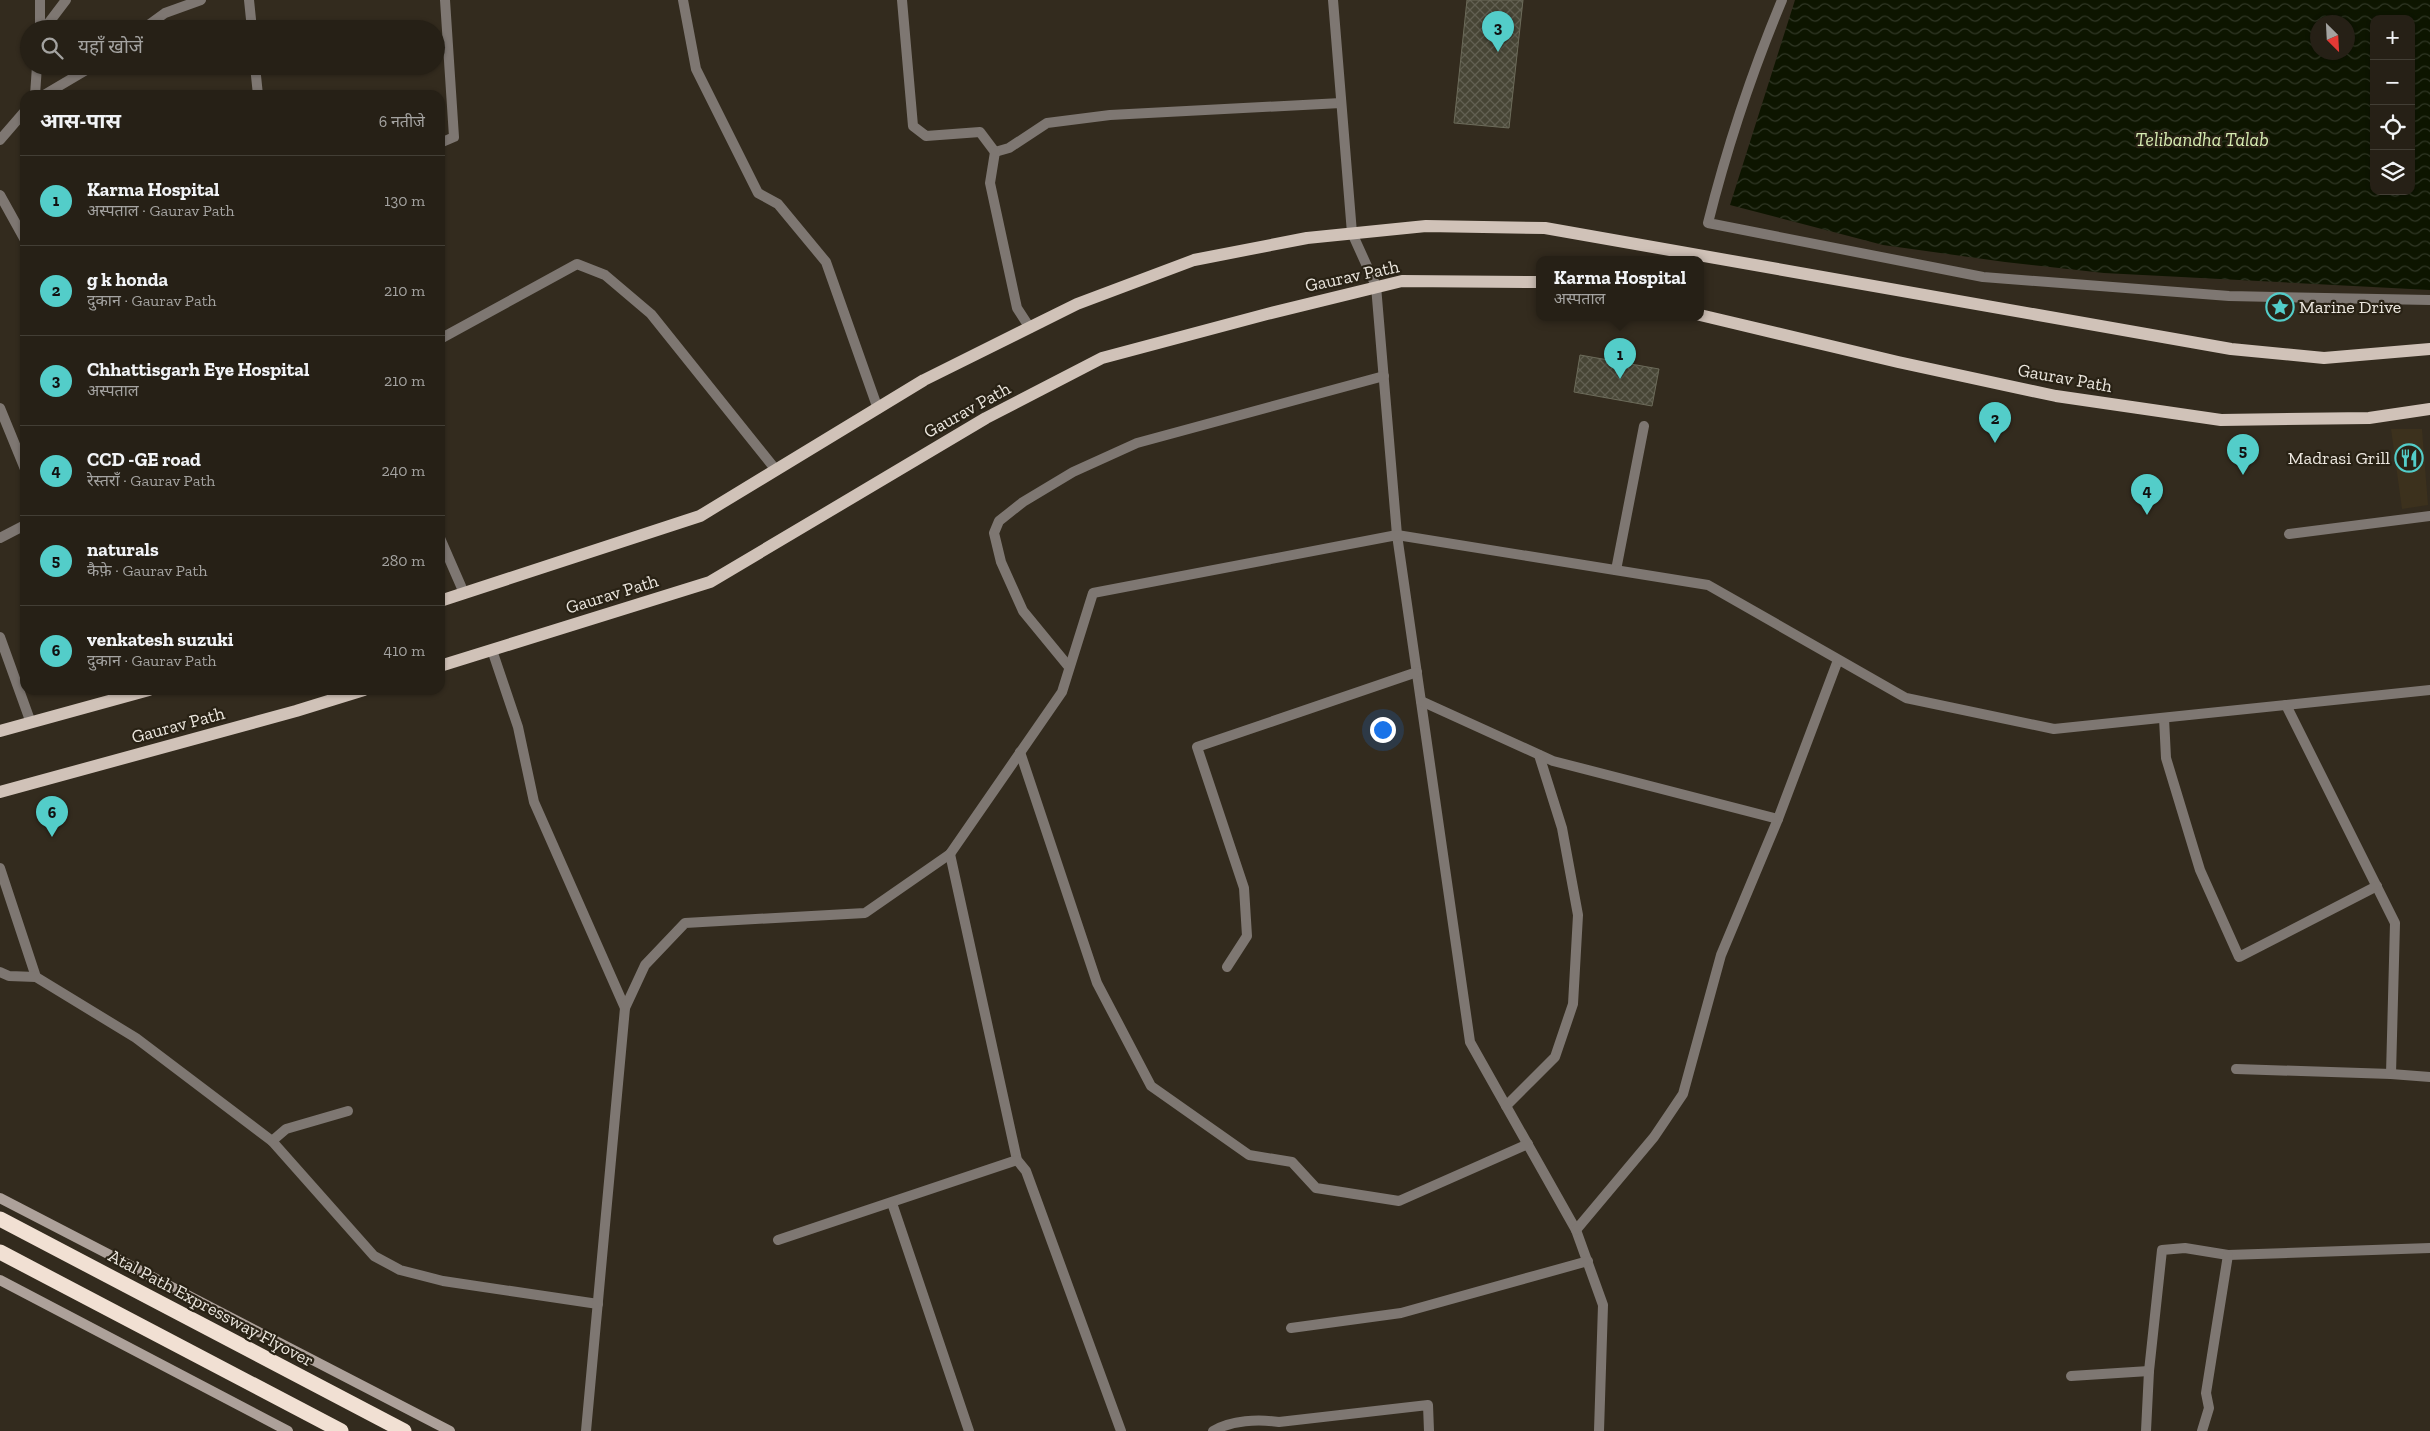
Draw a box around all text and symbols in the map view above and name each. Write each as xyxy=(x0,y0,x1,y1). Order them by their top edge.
pin: 3 xyxy=(1482,11,1514,52)
north arrow xyxy=(2310,15,2355,60)
map controls xyxy=(2370,15,2415,195)
button: + xyxy=(2370,15,2415,60)
search box xyxy=(20,20,445,75)
icon: search xyxy=(38,34,66,62)
text: यहाँ खोजें xyxy=(78,35,143,58)
button: − xyxy=(2370,60,2415,105)
button: locate xyxy=(2370,105,2415,150)
text: आस-पास xyxy=(40,108,121,133)
text: 6 नतीजे xyxy=(379,112,425,131)
water label: Telibandha Talab xyxy=(2135,128,2269,151)
button: layers xyxy=(2370,150,2415,195)
text: Karma Hospital xyxy=(87,178,220,201)
text: 1 xyxy=(53,191,59,210)
text: 130 m xyxy=(384,191,425,210)
text: अस्पताल · Gaurav Path xyxy=(87,201,234,220)
street label: Gaurav Path xyxy=(1303,255,1401,297)
popup xyxy=(1536,256,1704,321)
text: Karma Hospital xyxy=(1554,266,1686,289)
text: g k honda xyxy=(87,268,168,291)
text: 2 xyxy=(52,281,60,300)
text: 210 m xyxy=(384,281,425,300)
text: अस्पताल xyxy=(1554,289,1605,308)
text: दुकान · Gaurav Path xyxy=(87,291,217,310)
place icon: Marine Drive xyxy=(2265,292,2295,322)
place label: Marine Drive xyxy=(2299,296,2401,318)
pin: 1 xyxy=(1604,338,1636,379)
text: Chhattisgarh Eye Hospital xyxy=(87,358,309,381)
street label: Gaurav Path xyxy=(2016,359,2114,397)
text: 3 xyxy=(52,371,60,390)
text: 210 m xyxy=(384,371,425,390)
street label: Gaurav Path xyxy=(920,377,1014,443)
text: अस्पताल xyxy=(87,381,139,400)
pin: 2 xyxy=(1979,402,2011,443)
pin: 5 xyxy=(2227,434,2259,475)
restaurant icon: Madrasi Grill xyxy=(2394,443,2424,473)
place label: Madrasi Grill xyxy=(2288,447,2390,469)
text: CCD -GE road xyxy=(87,448,201,471)
text: 4 xyxy=(51,461,61,480)
text: 240 m xyxy=(381,461,425,480)
text: रेस्तराँ · Gaurav Path xyxy=(87,471,215,490)
pin: 4 xyxy=(2131,474,2163,515)
text: naturals xyxy=(87,538,159,561)
text: 5 xyxy=(52,551,60,570)
text: 280 m xyxy=(381,551,425,570)
text: कैफ़े · Gaurav Path xyxy=(87,561,207,580)
street label: Gaurav Path xyxy=(563,570,661,618)
text: venkatesh suzuki xyxy=(87,628,234,651)
text: 6 xyxy=(52,641,60,660)
text: 410 m xyxy=(384,641,425,660)
text: दुकान · Gaurav Path xyxy=(87,651,217,670)
street label: Gaurav Path xyxy=(129,702,227,748)
your location xyxy=(1370,717,1396,743)
pin: 6 xyxy=(36,796,68,837)
street label: Atal Path Expressway Flyover xyxy=(105,1245,317,1371)

